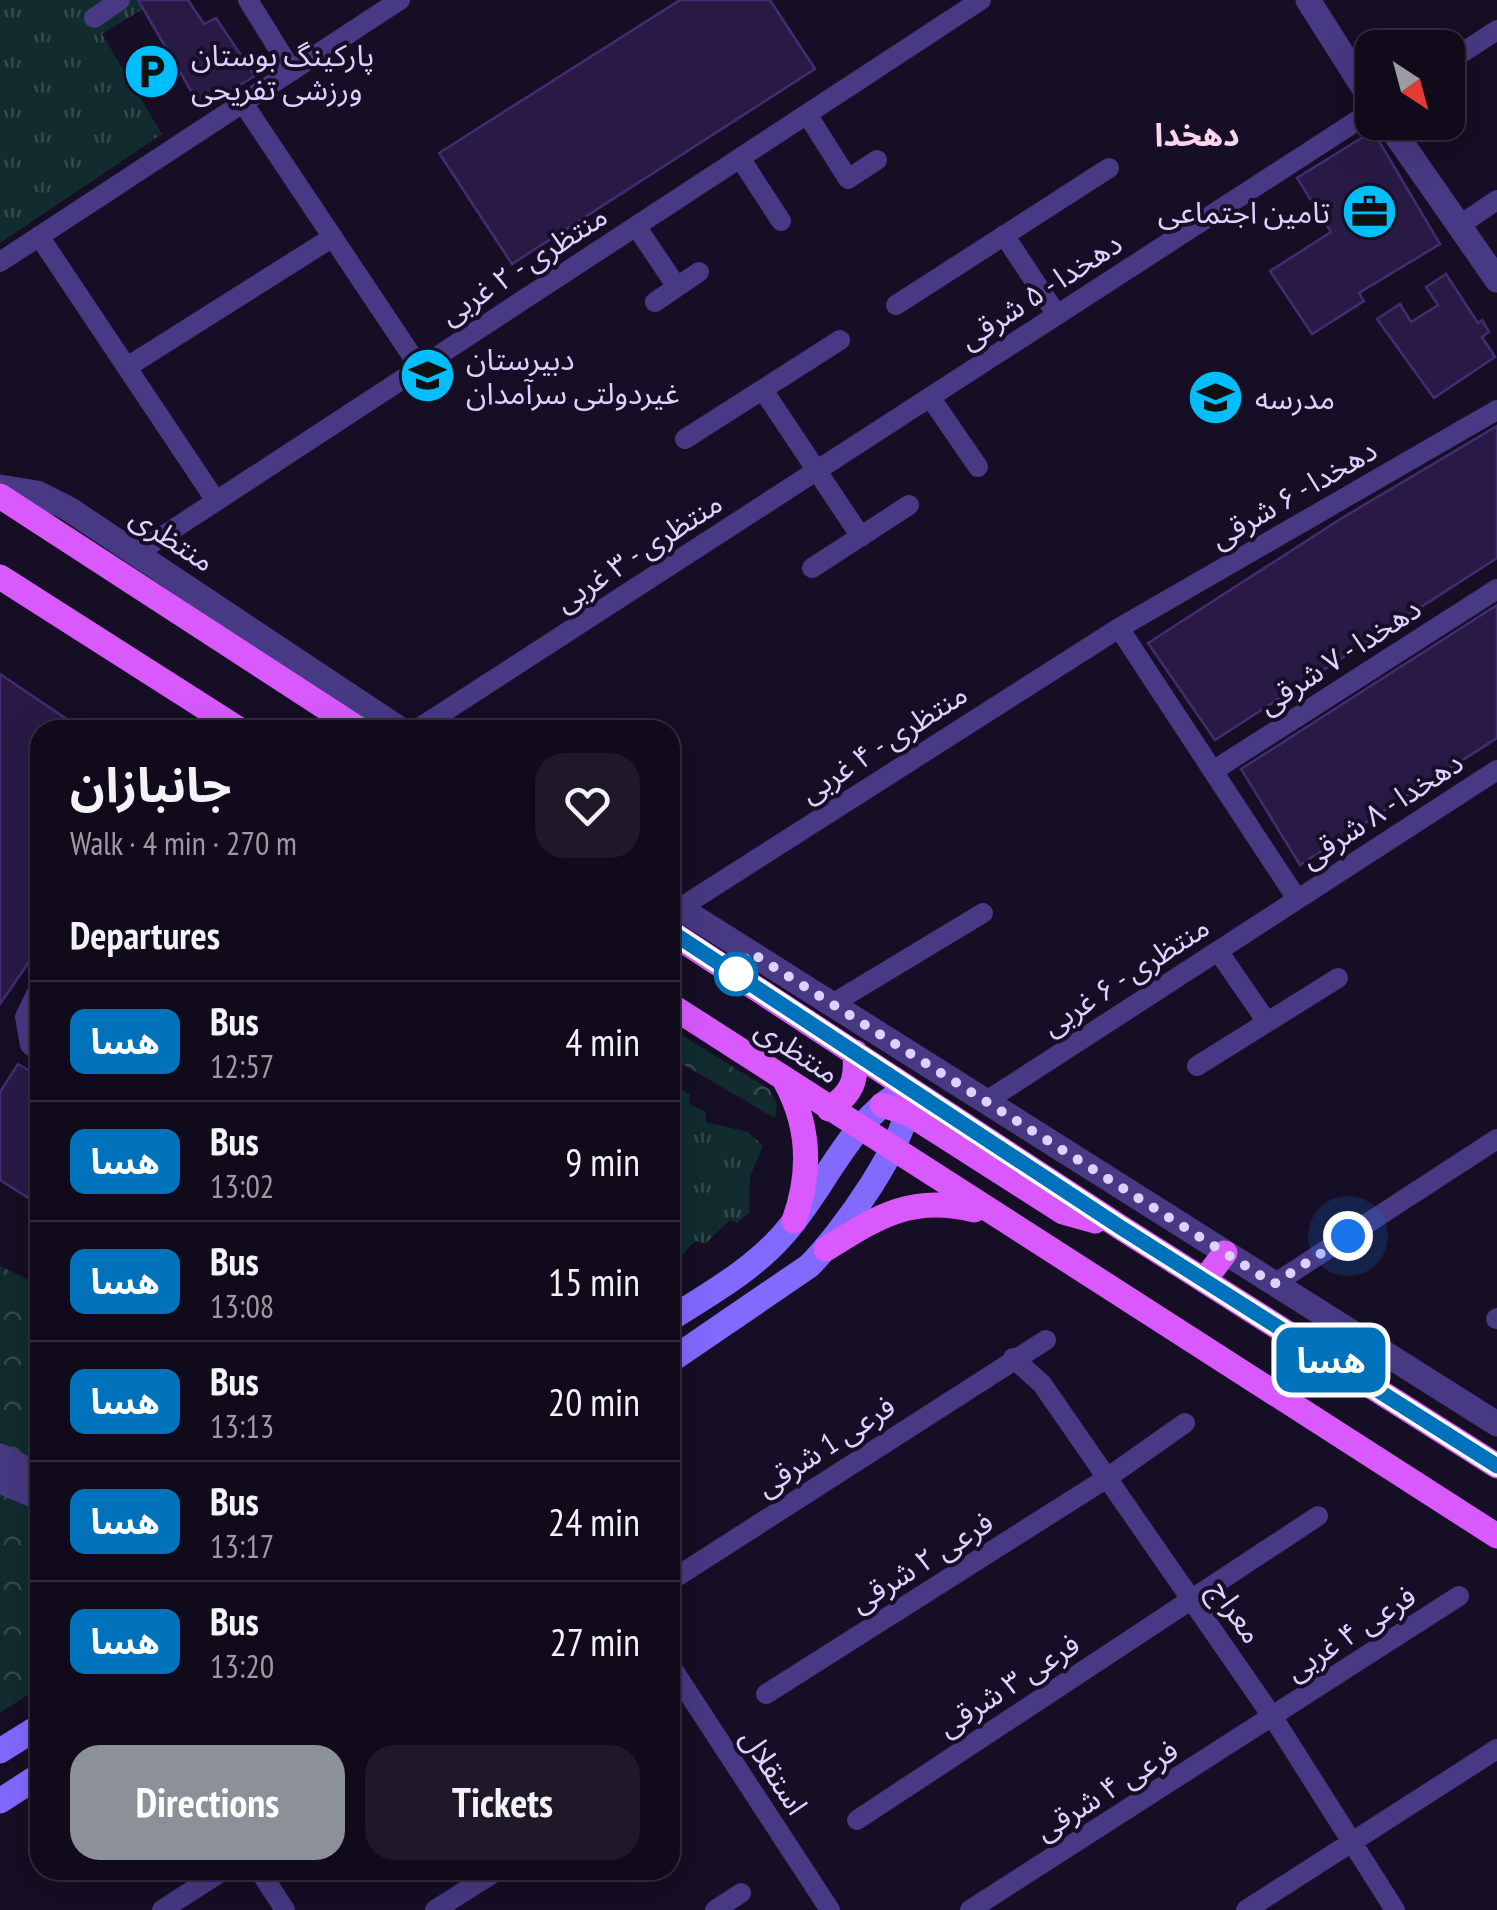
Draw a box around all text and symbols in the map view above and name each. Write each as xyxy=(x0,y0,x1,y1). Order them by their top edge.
north arrow xyxy=(1355,30,1465,140)
map controls xyxy=(1355,30,1465,140)
place label: پارکینگ بوستان ورزشی تفریحی xyxy=(191,35,374,108)
parking icon: پارکینگ بوستان ورزشی تفریحی xyxy=(122,41,182,101)
district label: دهخدا xyxy=(1155,113,1240,155)
office icon: تامین اجتماعی xyxy=(1339,181,1399,241)
place label: تامین اجتماعی xyxy=(1158,192,1330,231)
street label: منتظری - ۲ غربی xyxy=(432,195,614,333)
street label: دهخدا - ۵ شرقی xyxy=(951,223,1129,357)
place label: دبیرستان غیردولتی سرآمدان xyxy=(466,339,680,412)
school or university icon: دبیرستان غیردولتی سرآمدان xyxy=(397,345,457,405)
school or university icon: مدرسه xyxy=(1186,367,1246,427)
place label: مدرسه xyxy=(1255,378,1335,417)
street label: دهخدا - ۶ شرقی xyxy=(1203,429,1383,557)
street label: منتظری - ۳ غربی xyxy=(547,482,729,620)
street label: منتظری xyxy=(123,496,223,580)
street label: دهخدا - ۷ شرقی xyxy=(1250,588,1428,722)
street label: منتظری - ۴ غربی xyxy=(792,673,974,811)
street label: دهخدا - ۸ شرقی xyxy=(1292,742,1470,876)
text: جانبازان xyxy=(70,753,231,815)
button: heart xyxy=(535,753,640,858)
text: Walk · 4 min · 270 m xyxy=(70,822,297,864)
street label: منتظری - ۶ غربی xyxy=(1034,906,1216,1044)
text: Departures xyxy=(70,910,220,959)
unlabelled marker xyxy=(715,953,757,995)
text: Bus xyxy=(210,996,259,1045)
street label: منتظری xyxy=(748,1008,848,1092)
text: 4 min xyxy=(565,1017,640,1066)
text: هسا xyxy=(90,1018,160,1064)
text: 12:57 xyxy=(210,1045,274,1087)
text: Bus xyxy=(210,1116,259,1165)
text: 9 min xyxy=(565,1137,640,1186)
text: هسا xyxy=(90,1138,160,1184)
text: 13:02 xyxy=(210,1165,274,1207)
your location xyxy=(1323,1211,1373,1261)
text: Bus xyxy=(210,1236,259,1285)
text: 15 min xyxy=(548,1257,640,1306)
text: هسا xyxy=(90,1258,160,1304)
text: 13:08 xyxy=(210,1285,274,1327)
line badge: هسا xyxy=(1274,1328,1388,1392)
text: هسا xyxy=(1296,1337,1366,1383)
text: Bus xyxy=(210,1356,259,1405)
text: 20 min xyxy=(548,1377,640,1426)
text: هسا xyxy=(90,1378,160,1424)
street label: فرعی 1 شرقی xyxy=(748,1386,902,1504)
text: 13:13 xyxy=(210,1405,274,1447)
text: Bus xyxy=(210,1476,259,1525)
text: 24 min xyxy=(548,1497,640,1546)
text: هسا xyxy=(90,1498,160,1544)
street label: فرعی ۲ شرقی xyxy=(842,1502,1000,1620)
text: 13:17 xyxy=(210,1525,274,1567)
street label: معراج xyxy=(1198,1572,1272,1653)
street label: فرعی ۴ غربی xyxy=(1277,1575,1423,1689)
text: Bus xyxy=(210,1596,259,1645)
text: 27 min xyxy=(550,1617,640,1666)
text: هسا xyxy=(90,1618,160,1664)
street label: فرعی ۳ شرقی xyxy=(930,1624,1086,1744)
text: 13:20 xyxy=(210,1645,274,1687)
street label: استقلال xyxy=(733,1720,817,1822)
street label: فرعی ۴ شرقی xyxy=(1027,1730,1185,1848)
button: Directions xyxy=(70,1745,345,1860)
button: Tickets xyxy=(365,1745,640,1860)

